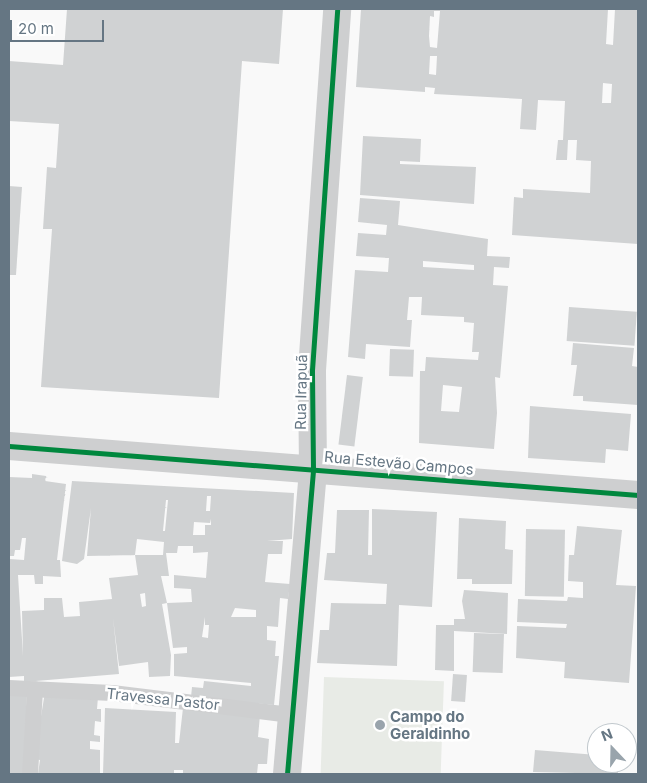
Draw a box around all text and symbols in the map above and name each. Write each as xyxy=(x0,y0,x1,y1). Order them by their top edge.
scale bar xyxy=(12,10,106,42)
text: 20 m xyxy=(18,19,54,38)
street label: Rua Irapuã xyxy=(291,354,311,430)
street label: Rua Estevão Campos xyxy=(324,448,474,478)
street label: Travessa Pastor xyxy=(106,684,220,714)
place label: Campo do Geraldinho xyxy=(390,707,470,742)
marker: Campo do Geraldinho xyxy=(374,719,386,731)
north arrow xyxy=(587,723,637,773)
text: N xyxy=(599,725,615,744)

